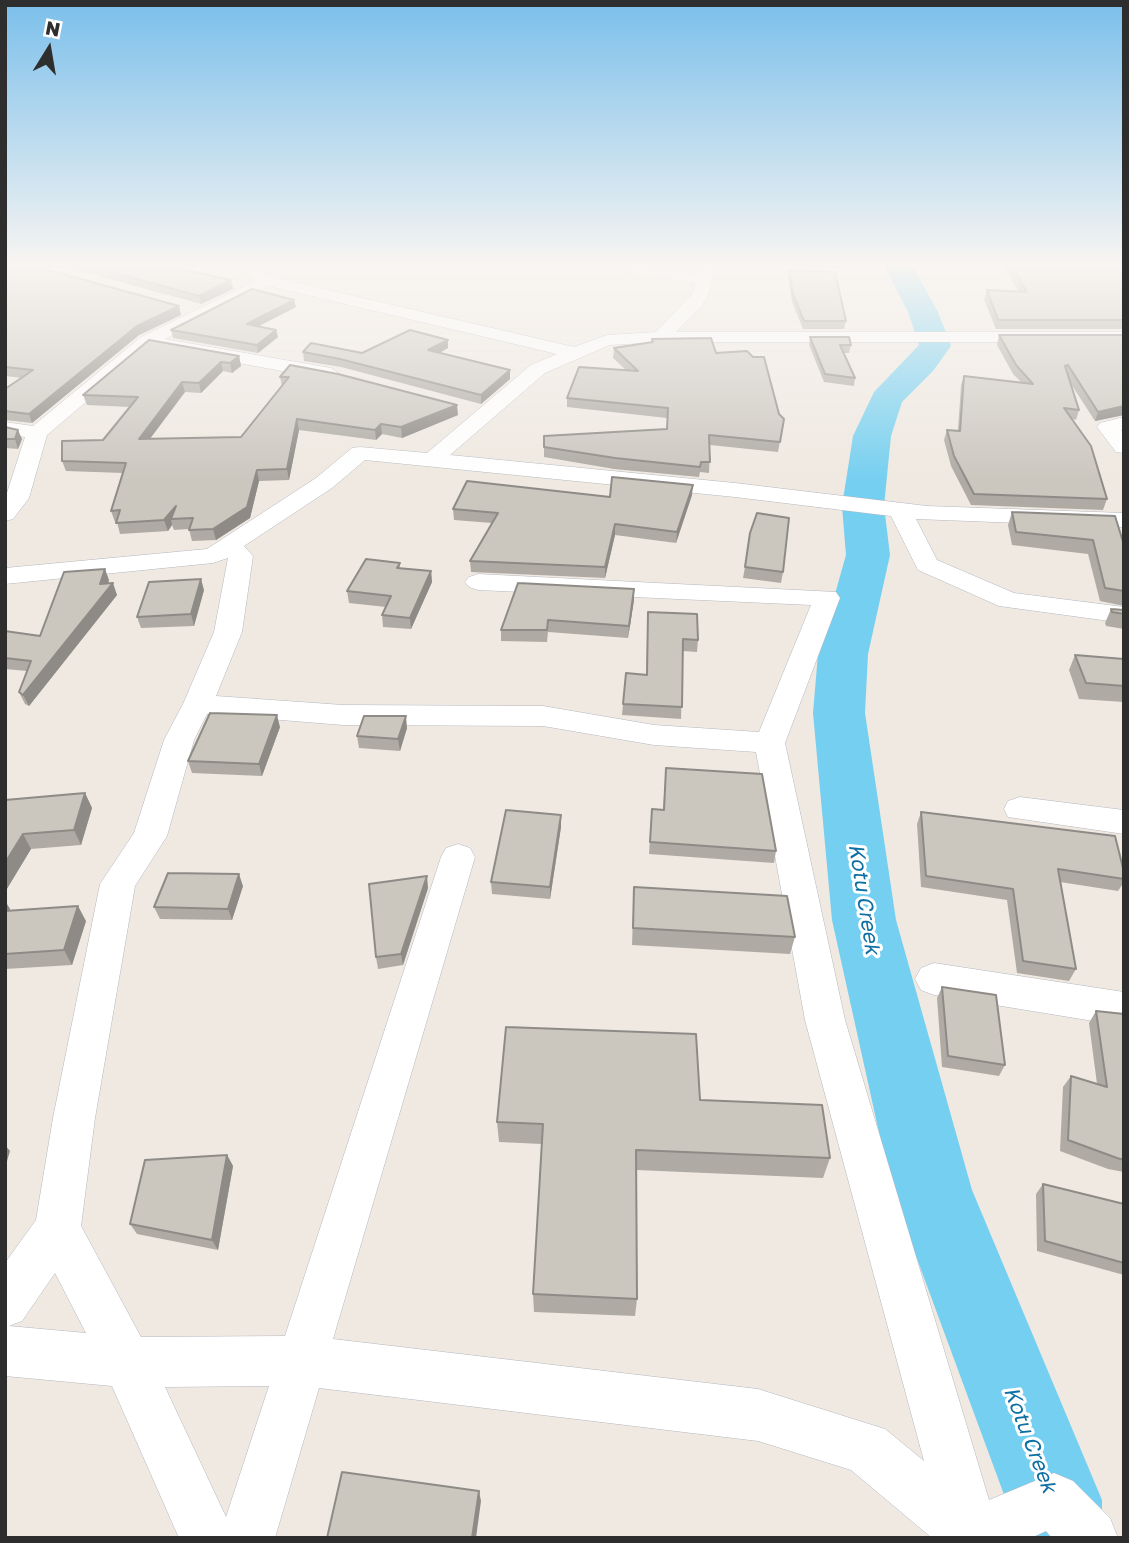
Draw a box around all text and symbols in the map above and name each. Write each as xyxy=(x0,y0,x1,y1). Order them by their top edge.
north arrow xyxy=(14,14,84,84)
text: N xyxy=(44,15,62,41)
water label: Kotu Creek xyxy=(843,842,885,956)
water label: Kotu Creek xyxy=(998,1383,1062,1497)

